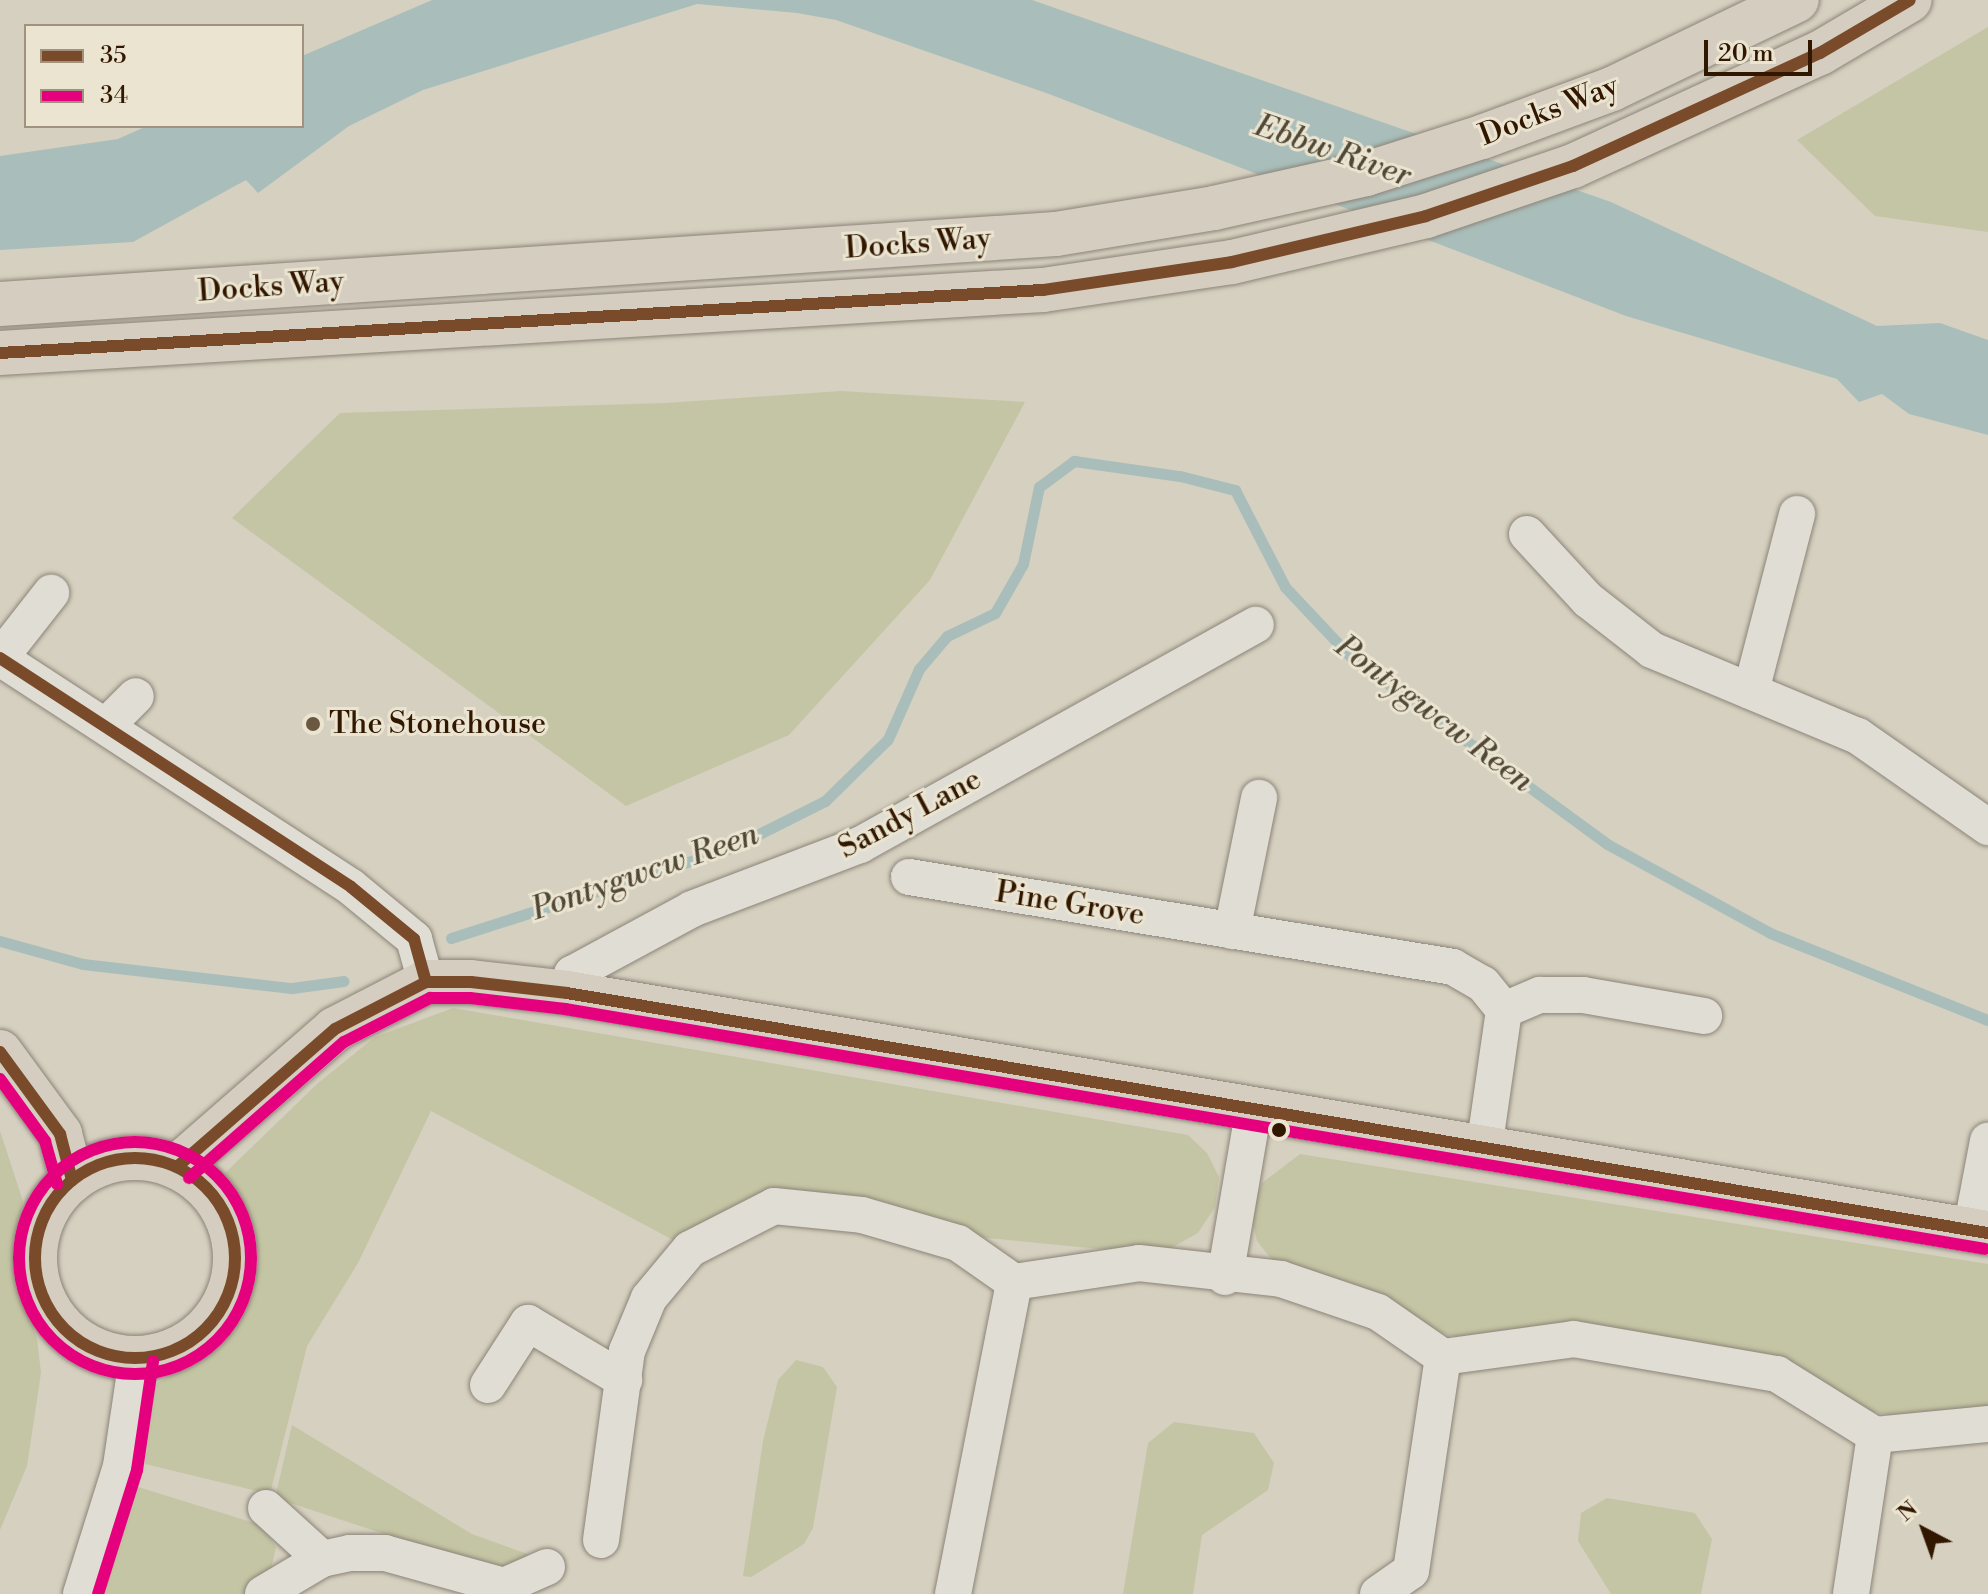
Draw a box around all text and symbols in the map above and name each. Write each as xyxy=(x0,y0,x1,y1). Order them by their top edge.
legend xyxy=(24,24,304,128)
scale bar xyxy=(1708,24,1816,74)
text: 20 m xyxy=(1718,39,1774,69)
text: 35 xyxy=(100,41,126,71)
street label: Docks Way xyxy=(1474,68,1624,154)
text: 34 xyxy=(100,81,128,111)
water label: Ebbw River xyxy=(1250,106,1416,196)
street label: Docks Way xyxy=(844,221,992,267)
street label: Docks Way xyxy=(197,264,345,310)
water label: Pontygwcw Reen xyxy=(1328,627,1540,801)
place label: The Stonehouse xyxy=(329,706,546,742)
marker: The Stonehouse xyxy=(304,715,322,733)
street label: Sandy Lane xyxy=(832,761,988,867)
water label: Pontygwcw Reen xyxy=(526,815,764,929)
street label: Pine Grove xyxy=(993,874,1147,934)
unlabelled marker xyxy=(1271,1122,1287,1138)
north arrow xyxy=(1884,1490,1964,1570)
text: N xyxy=(1893,1496,1923,1527)

